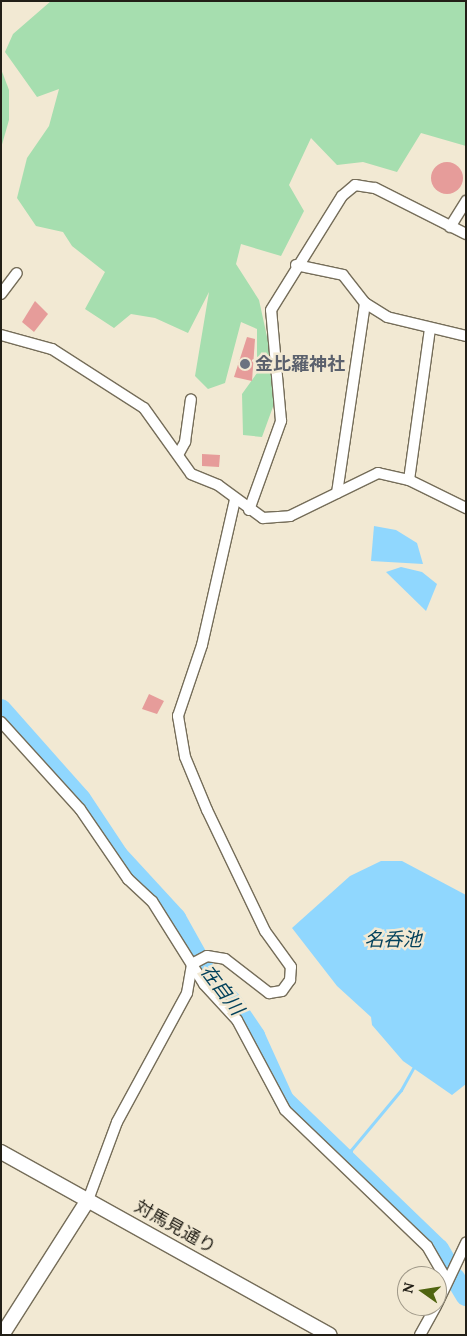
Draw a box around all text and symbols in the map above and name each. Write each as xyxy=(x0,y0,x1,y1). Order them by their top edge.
place label: 金比羅神社 xyxy=(255,353,345,375)
marker: 金比羅神社 xyxy=(239,358,251,370)
water label: 名呑池 xyxy=(365,929,421,951)
water label: 在自川 xyxy=(196,960,248,1020)
street label: 対馬見通り xyxy=(130,1196,220,1258)
north arrow xyxy=(397,1266,447,1316)
text: N xyxy=(398,1281,418,1295)

